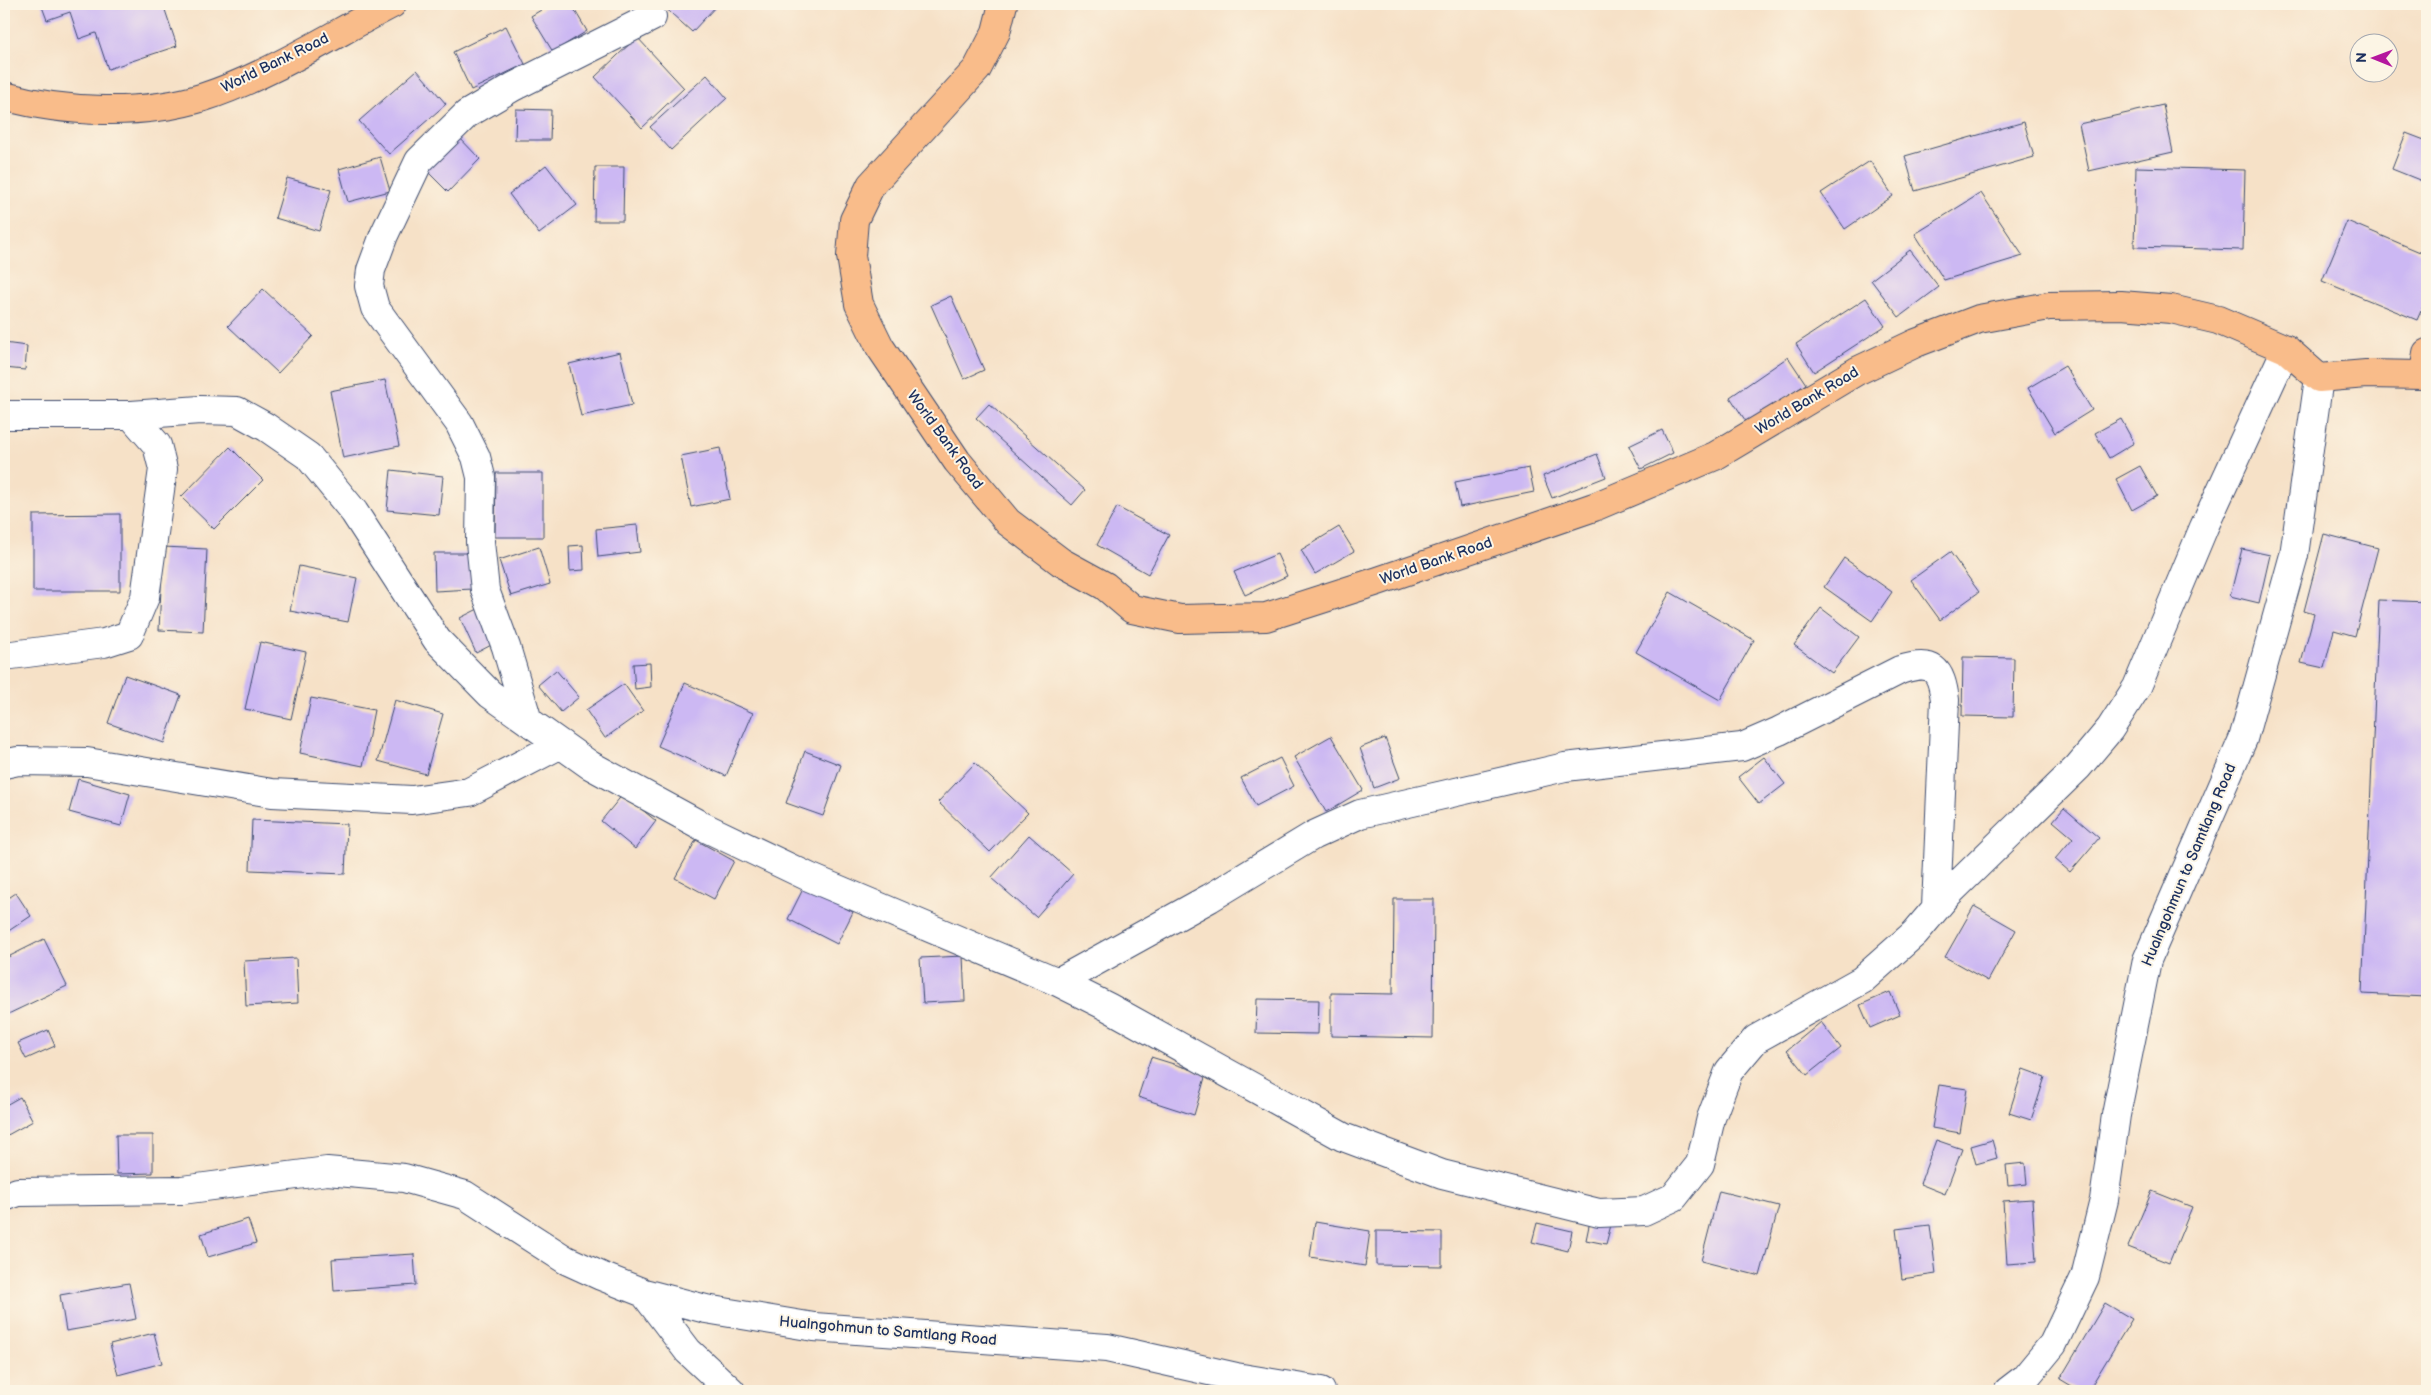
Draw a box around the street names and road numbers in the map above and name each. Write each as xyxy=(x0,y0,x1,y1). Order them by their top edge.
street label: World Bank Road xyxy=(218,29,332,97)
street label: World Bank Road xyxy=(1752,363,1862,439)
street label: World Bank Road xyxy=(903,387,987,493)
street label: World Bank Road xyxy=(1377,533,1495,589)
street label: Hualngohmun to Samtlang Road xyxy=(2138,761,2240,969)
street label: Hualngohmun to Samtlang Road xyxy=(778,1312,998,1350)

